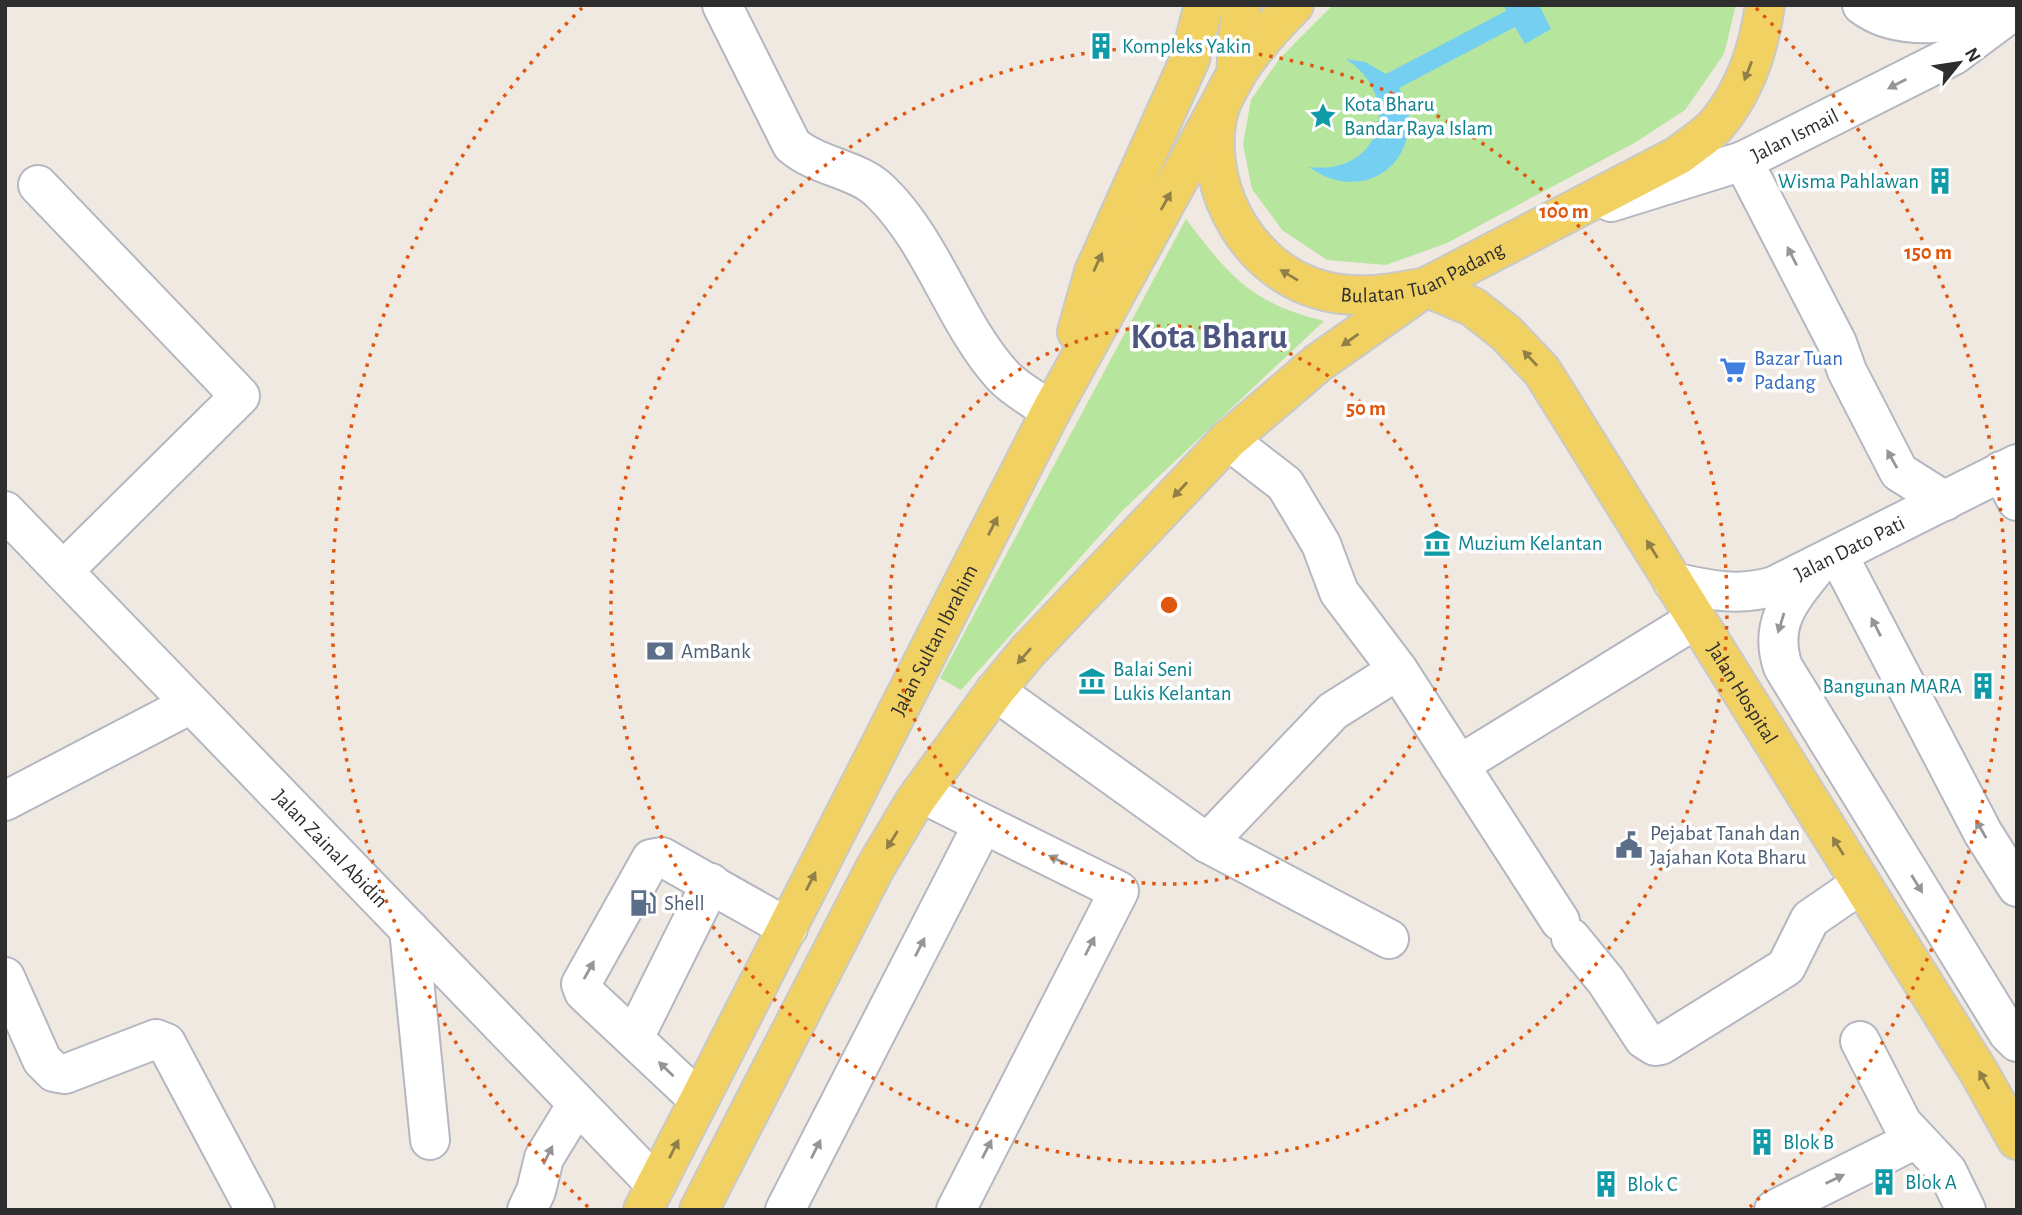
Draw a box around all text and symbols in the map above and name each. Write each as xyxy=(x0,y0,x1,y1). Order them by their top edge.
north arrow xyxy=(1924,28,1994,98)
building icon: Kompleks Yakin xyxy=(1086,31,1116,61)
place label: Kompleks Yakin xyxy=(1122,36,1251,57)
text: N xyxy=(1961,45,1984,66)
one-way arrow xyxy=(1742,60,1753,81)
one-way arrow xyxy=(1887,78,1907,89)
place label: Kota Bharu Bandar Raya Islam xyxy=(1344,94,1493,139)
place icon: Kota Bharu Bandar Raya Islam xyxy=(1308,101,1338,131)
street label: Jalan Ismail xyxy=(1748,105,1842,166)
building icon: Wisma Pahlawan xyxy=(1925,166,1955,196)
place label: Wisma Pahlawan xyxy=(1778,171,1919,192)
one-way arrow xyxy=(1161,191,1172,211)
text: 100 m xyxy=(1539,201,1589,222)
street label: Bulatan Tuan Padang xyxy=(1340,238,1508,306)
text: 150 m xyxy=(1904,242,1952,263)
one-way arrow xyxy=(1787,245,1799,265)
one-way arrow xyxy=(1093,252,1104,272)
one-way arrow xyxy=(1280,269,1299,282)
district label: Kota Bharu xyxy=(1130,320,1288,355)
one-way arrow xyxy=(1341,333,1359,347)
place label: Bazar Tuan Padang xyxy=(1754,348,1843,393)
one-way arrow xyxy=(1522,350,1538,367)
supermarket icon: Bazar Tuan Padang xyxy=(1718,355,1748,385)
text: 50 m xyxy=(1346,398,1386,419)
one-way arrow xyxy=(1887,449,1899,469)
one-way arrow xyxy=(1172,481,1188,498)
street label: Jalan Dato Pati xyxy=(1791,512,1908,585)
one-way arrow xyxy=(987,516,998,536)
museum icon: Muzium Kelantan xyxy=(1422,528,1452,558)
place label: Muzium Kelantan xyxy=(1458,533,1603,554)
one-way arrow xyxy=(1646,539,1659,559)
street label: Jalan Sultan Ibrahim xyxy=(887,561,982,719)
centre of rings xyxy=(1157,593,1181,617)
one-way arrow xyxy=(1775,613,1786,634)
one-way arrow xyxy=(1870,617,1881,637)
bank icon: AmBank xyxy=(645,636,675,666)
street label: Jalan Hospital xyxy=(1703,639,1781,747)
place label: AmBank xyxy=(681,641,751,662)
one-way arrow xyxy=(1017,647,1032,664)
place label: Balai Seni Lukis Kelantan xyxy=(1113,659,1232,704)
museum icon: Balai Seni Lukis Kelantan xyxy=(1077,666,1107,696)
building icon: Bangunan MARA xyxy=(1968,671,1998,701)
place label: Bangunan MARA xyxy=(1823,676,1962,697)
street label: Jalan Zainal Abidin xyxy=(269,786,392,912)
one-way arrow xyxy=(1975,819,1987,838)
place label: Pejabat Tanah dan Jajahan Kota Bharu xyxy=(1650,823,1806,868)
public building icon: Pejabat Tanah dan Jajahan Kota Bharu xyxy=(1614,830,1644,860)
one-way arrow xyxy=(885,831,898,850)
one-way arrow xyxy=(1831,836,1844,855)
one-way arrow xyxy=(1048,855,1068,866)
one-way arrow xyxy=(806,871,817,891)
one-way arrow xyxy=(1910,875,1923,894)
fuel station icon: Shell xyxy=(628,888,658,918)
place label: Shell xyxy=(664,893,705,914)
one-way arrow xyxy=(1084,936,1096,956)
one-way arrow xyxy=(914,937,926,957)
one-way arrow xyxy=(583,960,595,980)
one-way arrow xyxy=(658,1062,675,1078)
one-way arrow xyxy=(1978,1071,1990,1090)
building icon: Blok B xyxy=(1747,1127,1777,1157)
place label: Blok B xyxy=(1783,1132,1834,1153)
one-way arrow xyxy=(668,1139,679,1159)
one-way arrow xyxy=(811,1139,822,1159)
one-way arrow xyxy=(981,1139,992,1159)
one-way arrow xyxy=(542,1145,553,1165)
building icon: Blok A xyxy=(1869,1167,1899,1197)
building icon: Blok C xyxy=(1591,1169,1621,1199)
place label: Blok A xyxy=(1905,1172,1957,1193)
place label: Blok C xyxy=(1627,1174,1678,1195)
one-way arrow xyxy=(1825,1174,1845,1185)

